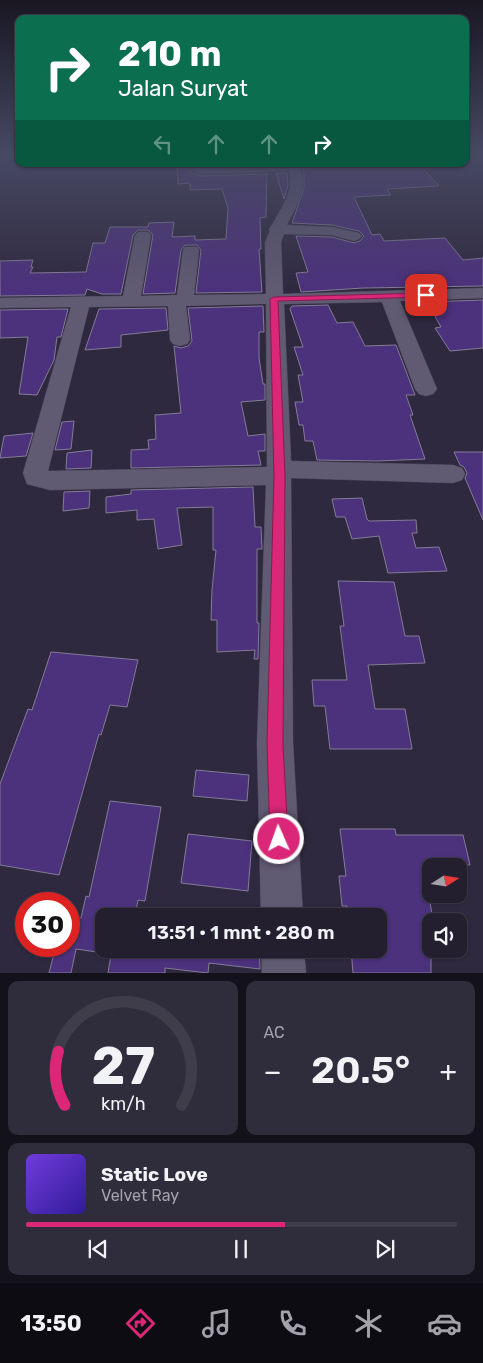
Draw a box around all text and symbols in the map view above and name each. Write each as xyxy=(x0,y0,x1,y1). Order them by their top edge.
text: 210 m xyxy=(118,33,221,75)
icon: right xyxy=(35,35,100,100)
text: Jalan Suryat xyxy=(118,75,248,102)
icon: left xyxy=(149,130,177,158)
icon: ahead xyxy=(202,130,230,158)
icon: ahead xyxy=(255,130,283,158)
icon: right xyxy=(308,130,336,158)
pin xyxy=(405,274,447,316)
icon: arrive xyxy=(412,281,440,309)
position arrow xyxy=(252,812,304,864)
north arrow xyxy=(422,858,468,902)
map controls xyxy=(422,858,467,958)
speed limit sign: 30 xyxy=(15,892,80,957)
button: sound xyxy=(422,913,467,958)
text: 13:51 · 1 mnt · 280 m xyxy=(148,921,334,944)
text: AC xyxy=(264,1023,285,1042)
text: 27 xyxy=(91,1035,155,1097)
text: 20.5° xyxy=(311,1047,410,1093)
text: − xyxy=(264,1055,282,1088)
text: + xyxy=(440,1055,457,1088)
text: km/h xyxy=(100,1093,145,1114)
text: Static Love xyxy=(101,1163,208,1186)
text: Velvet Ray xyxy=(101,1186,179,1205)
icon: previous xyxy=(84,1235,112,1263)
icon: pause xyxy=(227,1235,255,1263)
icon: next xyxy=(371,1235,399,1263)
icon: directions xyxy=(123,1306,158,1341)
icon: music xyxy=(199,1306,234,1341)
icon: phone xyxy=(275,1306,310,1341)
icon: climate xyxy=(351,1306,386,1341)
icon: car xyxy=(427,1306,462,1341)
text: 13:50 xyxy=(21,1310,82,1337)

